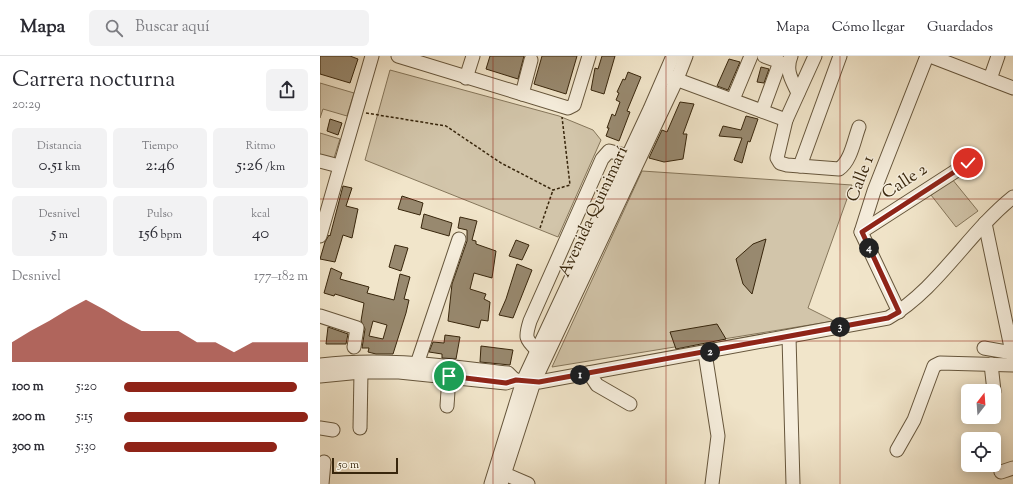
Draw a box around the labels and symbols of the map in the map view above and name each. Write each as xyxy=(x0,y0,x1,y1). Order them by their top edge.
street label: Avenida Quinimarí xyxy=(553,143,635,281)
pin xyxy=(951,146,985,180)
street label: Calle 1 xyxy=(841,152,881,206)
street label: Calle 2 xyxy=(877,158,933,206)
pin: 4 xyxy=(859,238,879,258)
pin: 3 xyxy=(830,317,850,337)
pin: 2 xyxy=(700,342,720,362)
pin xyxy=(432,359,466,393)
pin: 1 xyxy=(570,365,590,385)
north arrow xyxy=(961,384,1001,424)
scale bar xyxy=(332,456,398,475)

